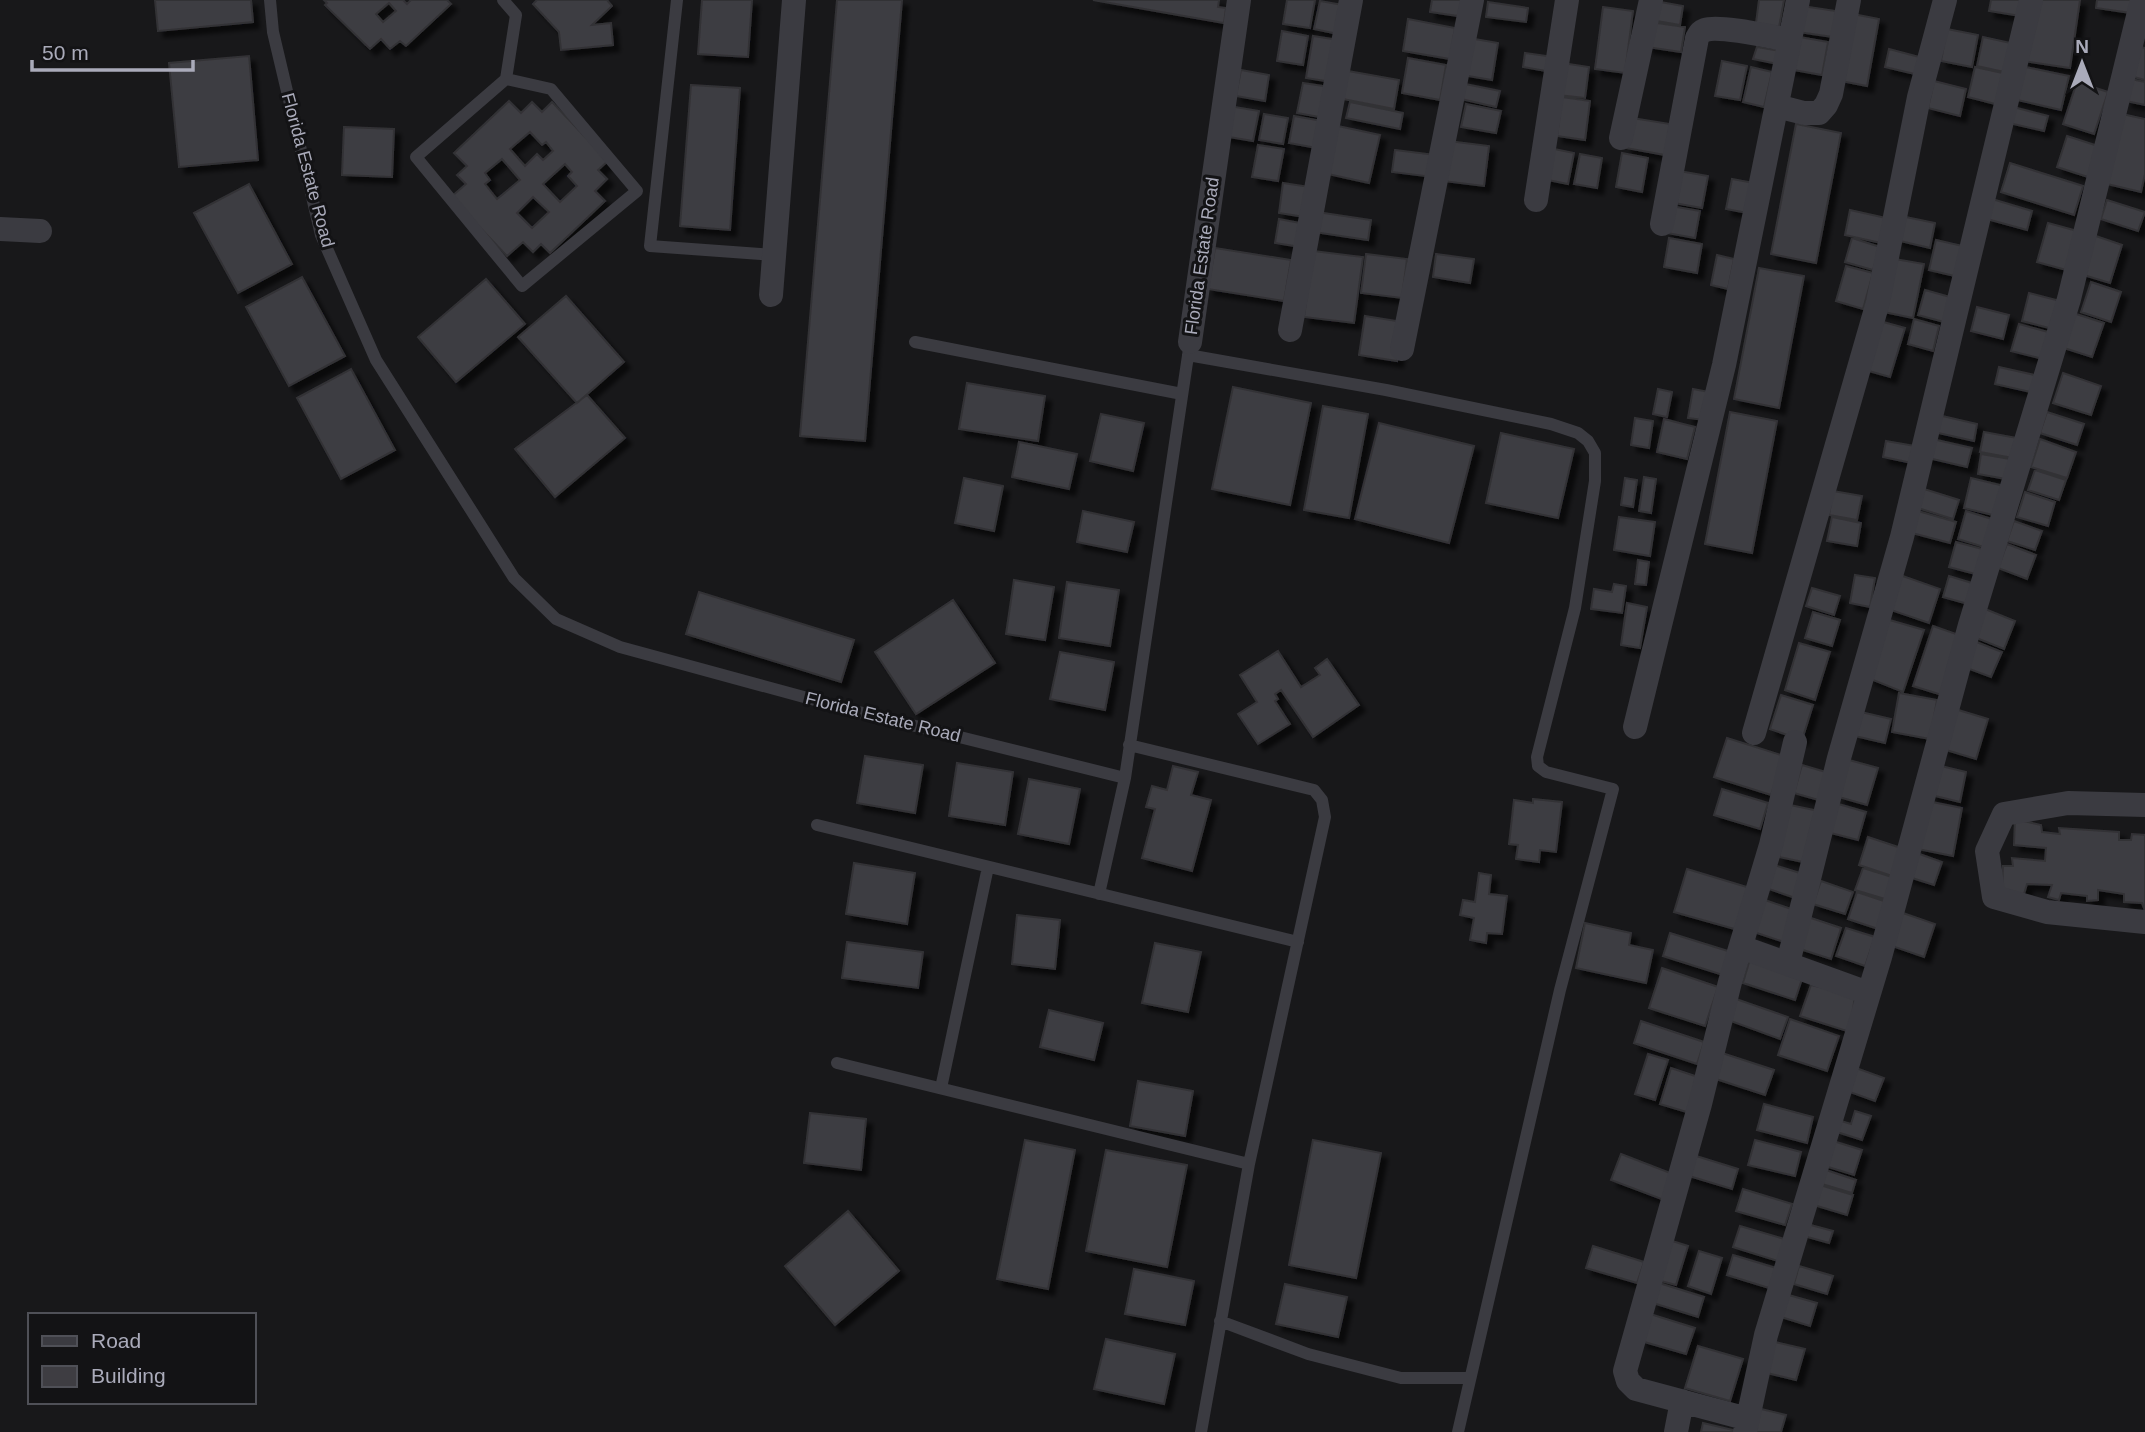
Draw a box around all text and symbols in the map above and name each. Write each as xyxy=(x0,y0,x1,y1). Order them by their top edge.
scale bar xyxy=(32,28,192,72)
north arrow xyxy=(2047,28,2117,98)
text: N xyxy=(2075,36,2089,57)
text: 50 m xyxy=(42,41,89,64)
street label: Florida Estate Road xyxy=(278,91,338,249)
street label: Florida Estate Road xyxy=(1181,176,1223,336)
street label: Florida Estate Road xyxy=(803,688,963,746)
legend xyxy=(28,1313,256,1404)
text: Road xyxy=(91,1329,141,1352)
text: Building xyxy=(91,1364,166,1387)

